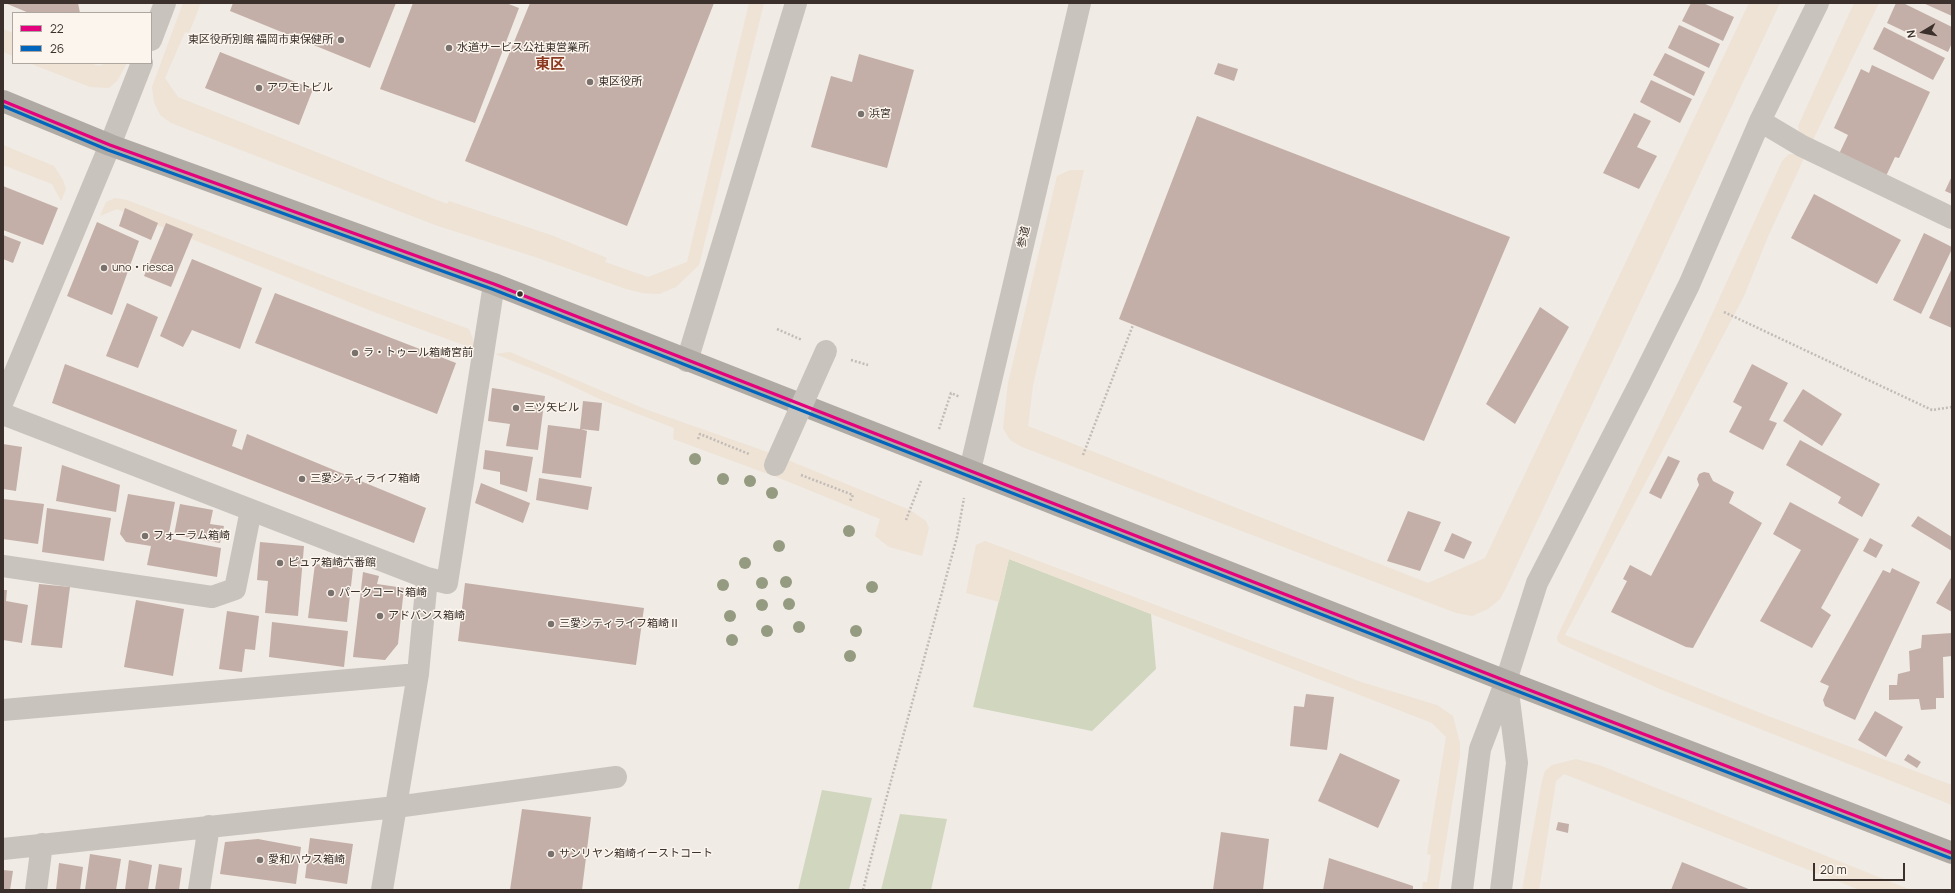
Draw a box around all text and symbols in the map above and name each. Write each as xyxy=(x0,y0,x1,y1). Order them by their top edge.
legend xyxy=(12,12,152,64)
north arrow xyxy=(1903,12,1943,52)
text: 22 xyxy=(50,20,64,37)
text: N xyxy=(1903,29,1919,39)
place label: 東区役所別館 福岡市東保健所 xyxy=(188,33,333,47)
marker: 東区役所別館 福岡市東保健所 xyxy=(336,35,346,45)
text: 26 xyxy=(50,40,64,57)
place label: 水道サービス公社東営業所 xyxy=(457,41,589,55)
marker: 水道サービス公社東営業所 xyxy=(444,43,454,53)
district label: 東区 xyxy=(535,56,565,74)
place label: 東区役所 xyxy=(598,75,642,89)
marker: 東区役所 xyxy=(585,77,595,87)
place label: アワモトビル xyxy=(267,81,333,95)
marker: アワモトビル xyxy=(254,83,264,93)
place label: 浜宮 xyxy=(869,107,891,121)
marker: 浜宮 xyxy=(856,109,866,119)
street label: 参道 xyxy=(1015,225,1033,249)
place label: uno・riesca xyxy=(112,261,173,275)
marker: uno・riesca xyxy=(99,263,109,273)
unlabelled marker xyxy=(515,289,525,299)
place label: ラ・トゥール箱崎宮前 xyxy=(363,346,473,360)
marker: ラ・トゥール箱崎宮前 xyxy=(350,348,360,358)
place label: 三ツ矢ビル xyxy=(524,401,579,415)
marker: 三ツ矢ビル xyxy=(511,403,521,413)
place label: 三愛シティライフ箱崎 xyxy=(310,472,420,486)
marker: 三愛シティライフ箱崎 xyxy=(297,474,307,484)
place label: フォーラム箱崎 xyxy=(153,529,230,543)
marker: フォーラム箱崎 xyxy=(140,531,150,541)
place label: ピュア箱崎六番館 xyxy=(288,556,376,570)
marker: ピュア箱崎六番館 xyxy=(275,558,285,568)
place label: パークコート箱崎 xyxy=(339,586,427,600)
marker: パークコート箱崎 xyxy=(326,588,336,598)
place label: アドバンス箱崎 xyxy=(388,609,465,623)
marker: アドバンス箱崎 xyxy=(375,611,385,621)
place label: 三愛シティライフ箱崎Ⅱ xyxy=(559,617,680,631)
marker: 三愛シティライフ箱崎Ⅱ xyxy=(546,619,556,629)
place label: サンリヤン箱崎イーストコート xyxy=(559,847,713,861)
marker: サンリヤン箱崎イーストコート xyxy=(546,849,556,859)
place label: 愛和ハウス箱崎 xyxy=(268,853,345,867)
marker: 愛和ハウス箱崎 xyxy=(255,855,265,865)
scale bar xyxy=(1815,855,1907,881)
text: 20 m xyxy=(1820,861,1847,878)

